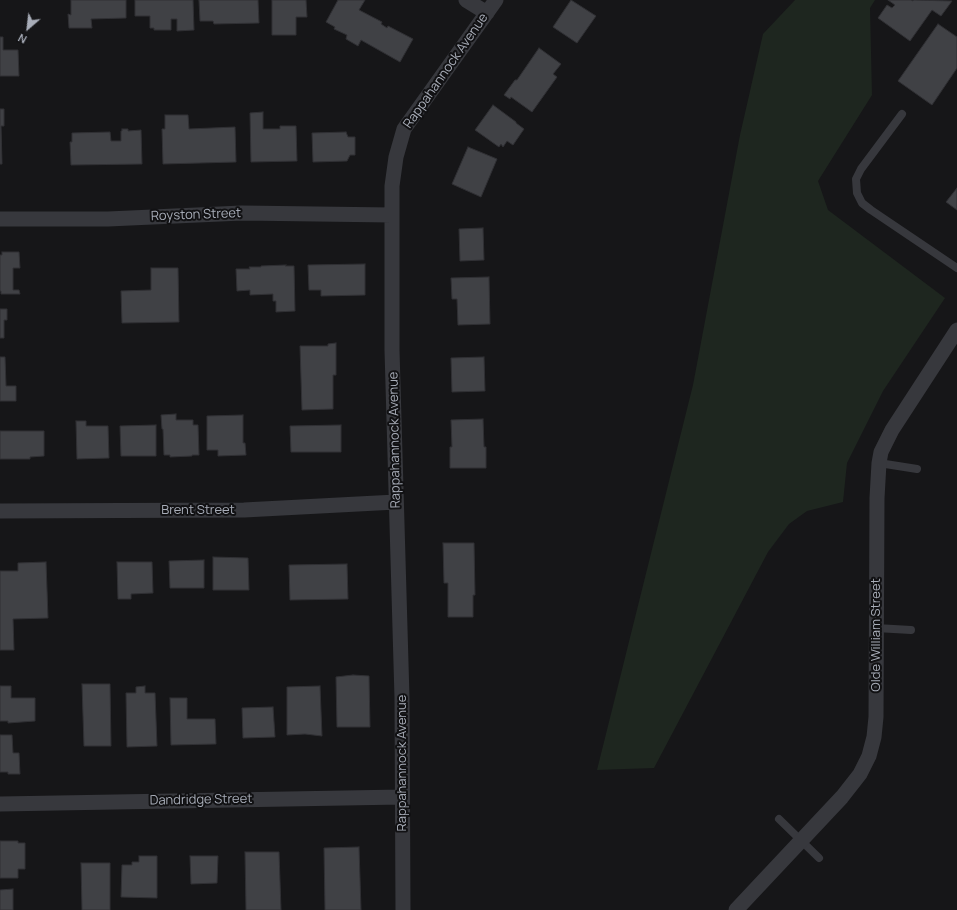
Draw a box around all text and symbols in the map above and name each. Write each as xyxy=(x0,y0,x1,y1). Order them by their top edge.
north arrow xyxy=(8,8,48,48)
street label: Rappahannock Avenue xyxy=(400,10,492,132)
text: N xyxy=(15,31,29,48)
street label: Royston Street xyxy=(151,206,241,224)
street label: Rappahannock Avenue xyxy=(386,371,404,509)
street label: Brent Street xyxy=(161,502,235,518)
street label: Olde William Street xyxy=(868,578,884,692)
street label: Rappahannock Avenue xyxy=(394,695,410,831)
street label: Dandridge Street xyxy=(149,791,253,809)

